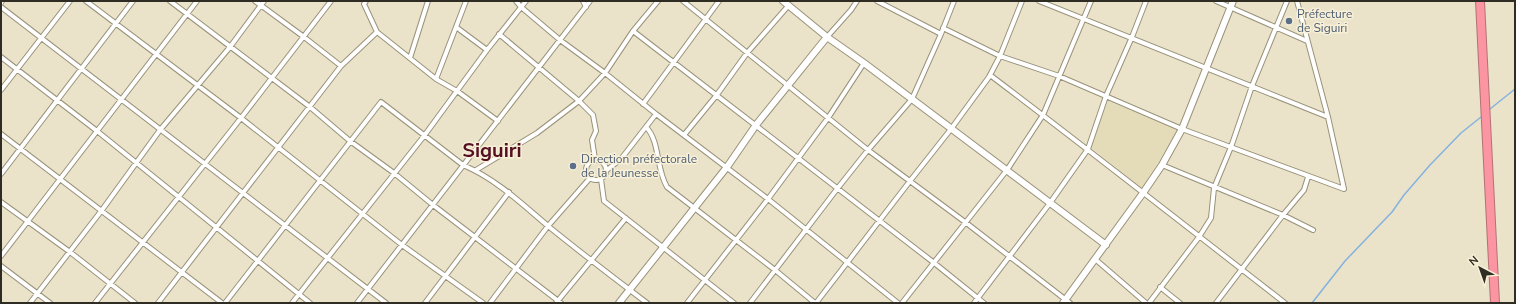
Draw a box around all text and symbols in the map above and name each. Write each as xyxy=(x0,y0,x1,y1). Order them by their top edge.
place label: Préfecture de Siguiri xyxy=(1297,6,1352,36)
marker: Préfecture de Siguiri xyxy=(1284,16,1294,26)
district label: Siguiri xyxy=(462,137,522,164)
place label: Direction préfectorale de la Jeunesse xyxy=(581,151,697,181)
marker: Direction préfectorale de la Jeunesse xyxy=(568,161,578,171)
north arrow xyxy=(1460,248,1500,288)
text: N xyxy=(1466,252,1482,269)

